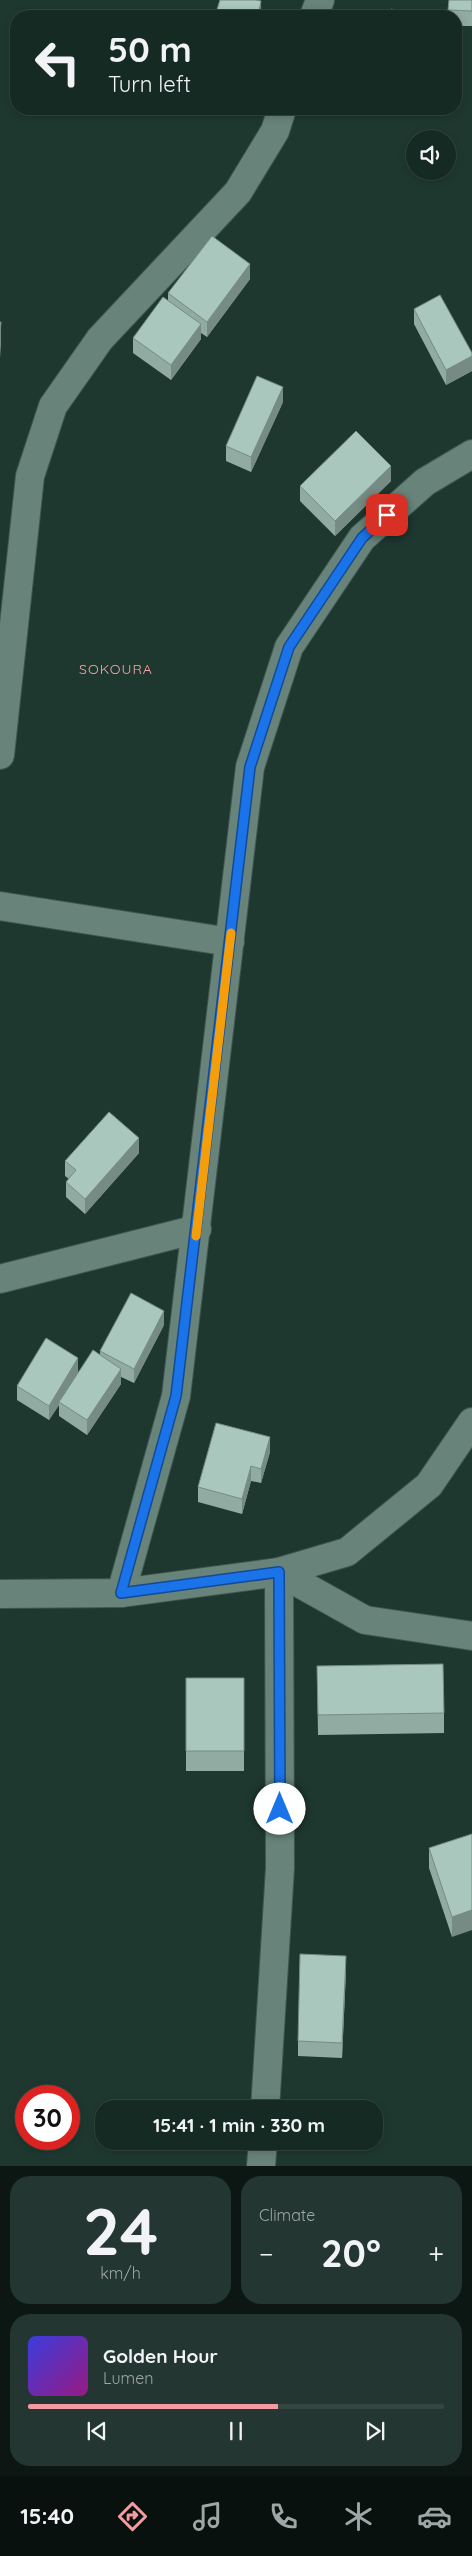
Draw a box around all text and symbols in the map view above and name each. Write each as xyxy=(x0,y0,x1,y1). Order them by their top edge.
text: 50 m xyxy=(108,27,192,71)
icon: left xyxy=(25,30,90,95)
text: Turn left xyxy=(108,70,191,98)
map controls xyxy=(406,130,456,180)
button: sound xyxy=(406,130,456,180)
pin xyxy=(366,494,408,536)
icon: arrive xyxy=(373,501,401,529)
district label: SOKOURA xyxy=(79,660,153,678)
position arrow xyxy=(253,1782,305,1834)
speed limit sign: 30 xyxy=(15,2085,80,2150)
text: 15:41 · 1 min · 330 m xyxy=(153,2113,325,2137)
text: 24 xyxy=(83,2190,158,2271)
text: Climate xyxy=(259,2205,315,2225)
text: 20° xyxy=(321,2229,381,2277)
text: − xyxy=(259,2236,274,2271)
text: + xyxy=(428,2236,444,2271)
text: km/h xyxy=(100,2263,141,2283)
text: Golden Hour xyxy=(103,2344,218,2368)
text: Lumen xyxy=(103,2368,154,2388)
icon: previous xyxy=(83,2417,111,2445)
icon: pause xyxy=(222,2417,250,2445)
icon: next xyxy=(361,2417,389,2445)
icon: directions xyxy=(115,2499,150,2534)
icon: music xyxy=(190,2499,225,2534)
icon: phone xyxy=(266,2499,301,2534)
icon: climate xyxy=(341,2499,376,2534)
icon: car xyxy=(417,2499,452,2534)
text: 15:40 xyxy=(20,2502,74,2530)

